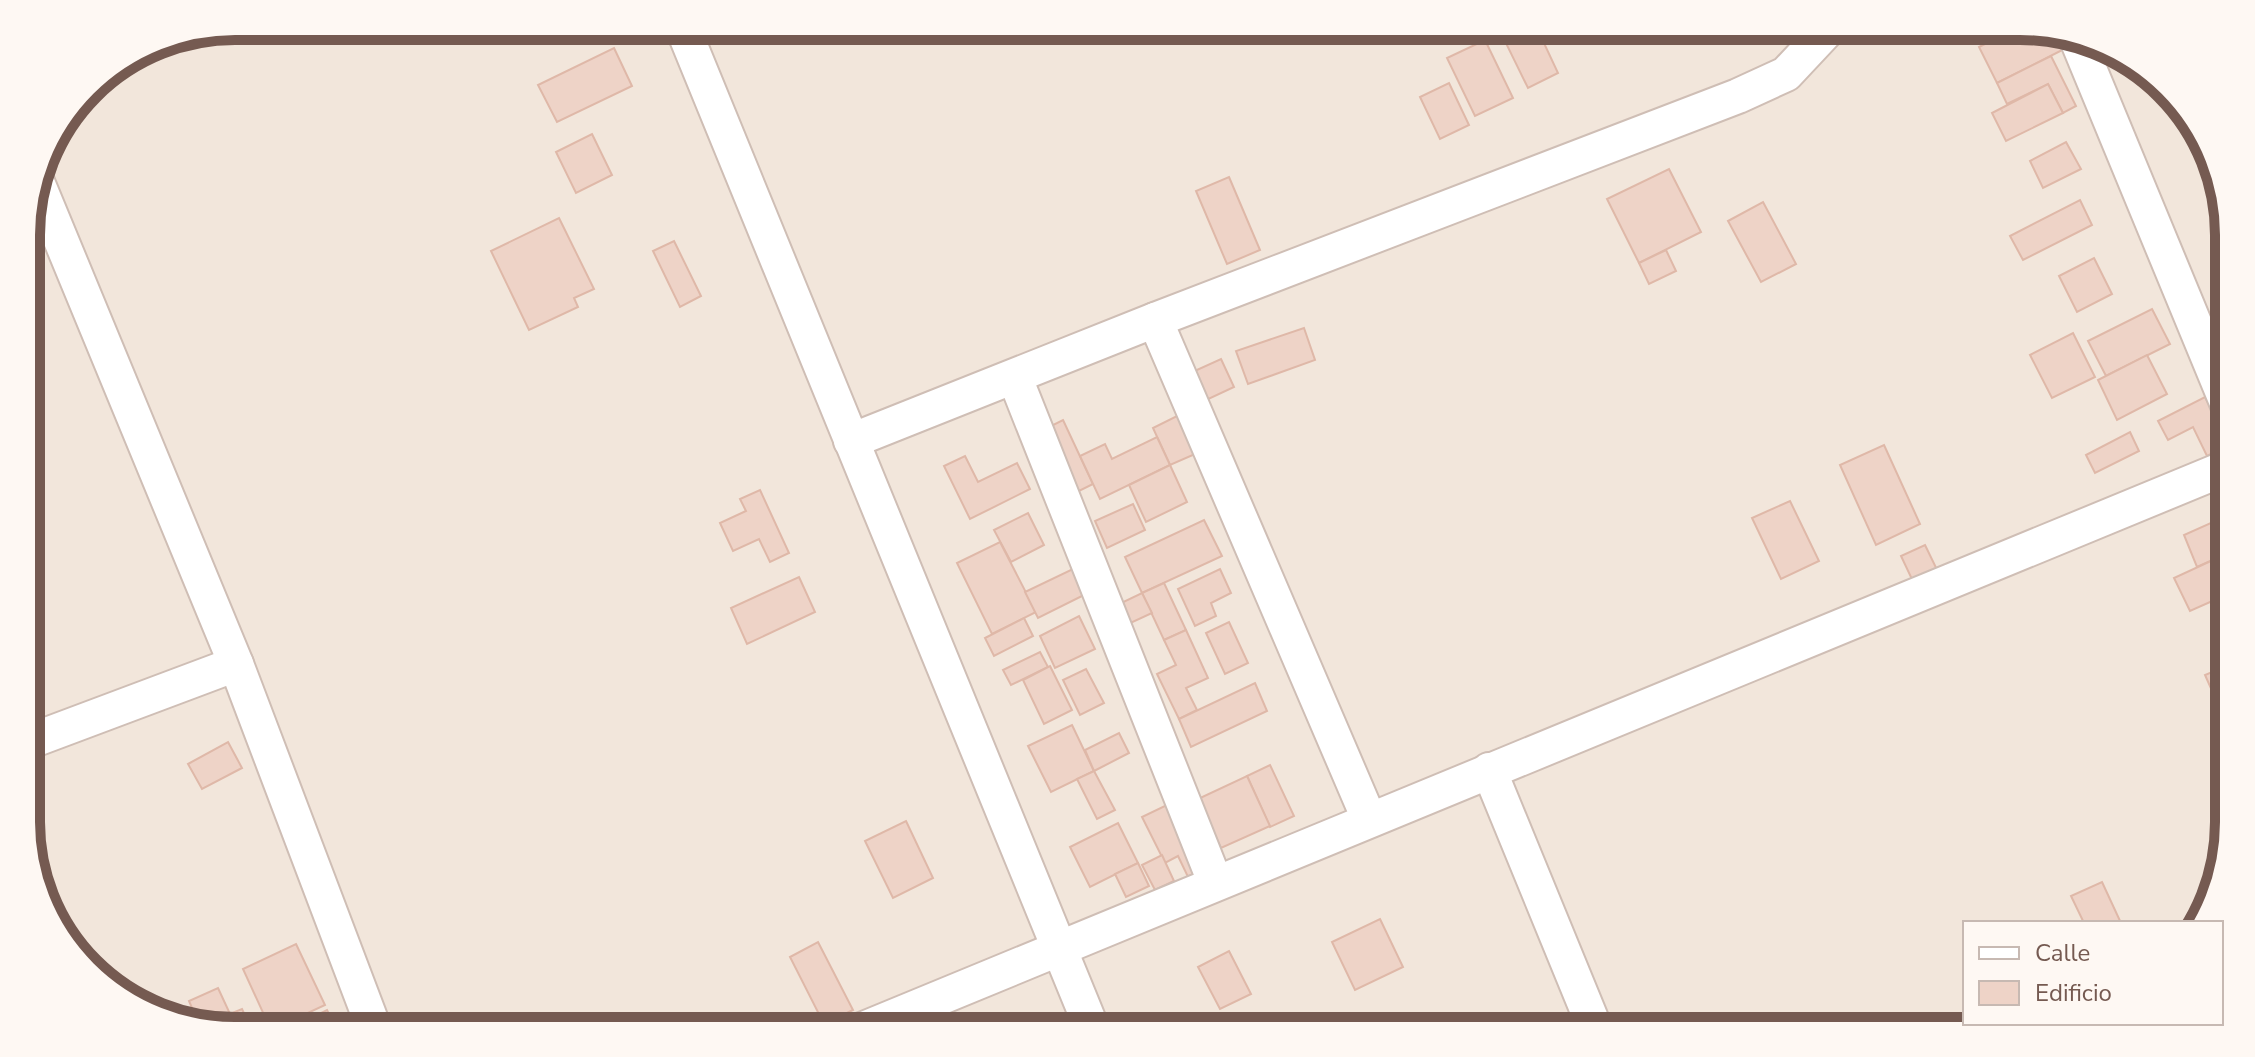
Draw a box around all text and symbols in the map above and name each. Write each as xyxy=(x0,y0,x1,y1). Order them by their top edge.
legend xyxy=(1963,921,2223,1025)
text: Calle xyxy=(2035,937,2090,969)
text: Edificio xyxy=(2035,977,2112,1009)

